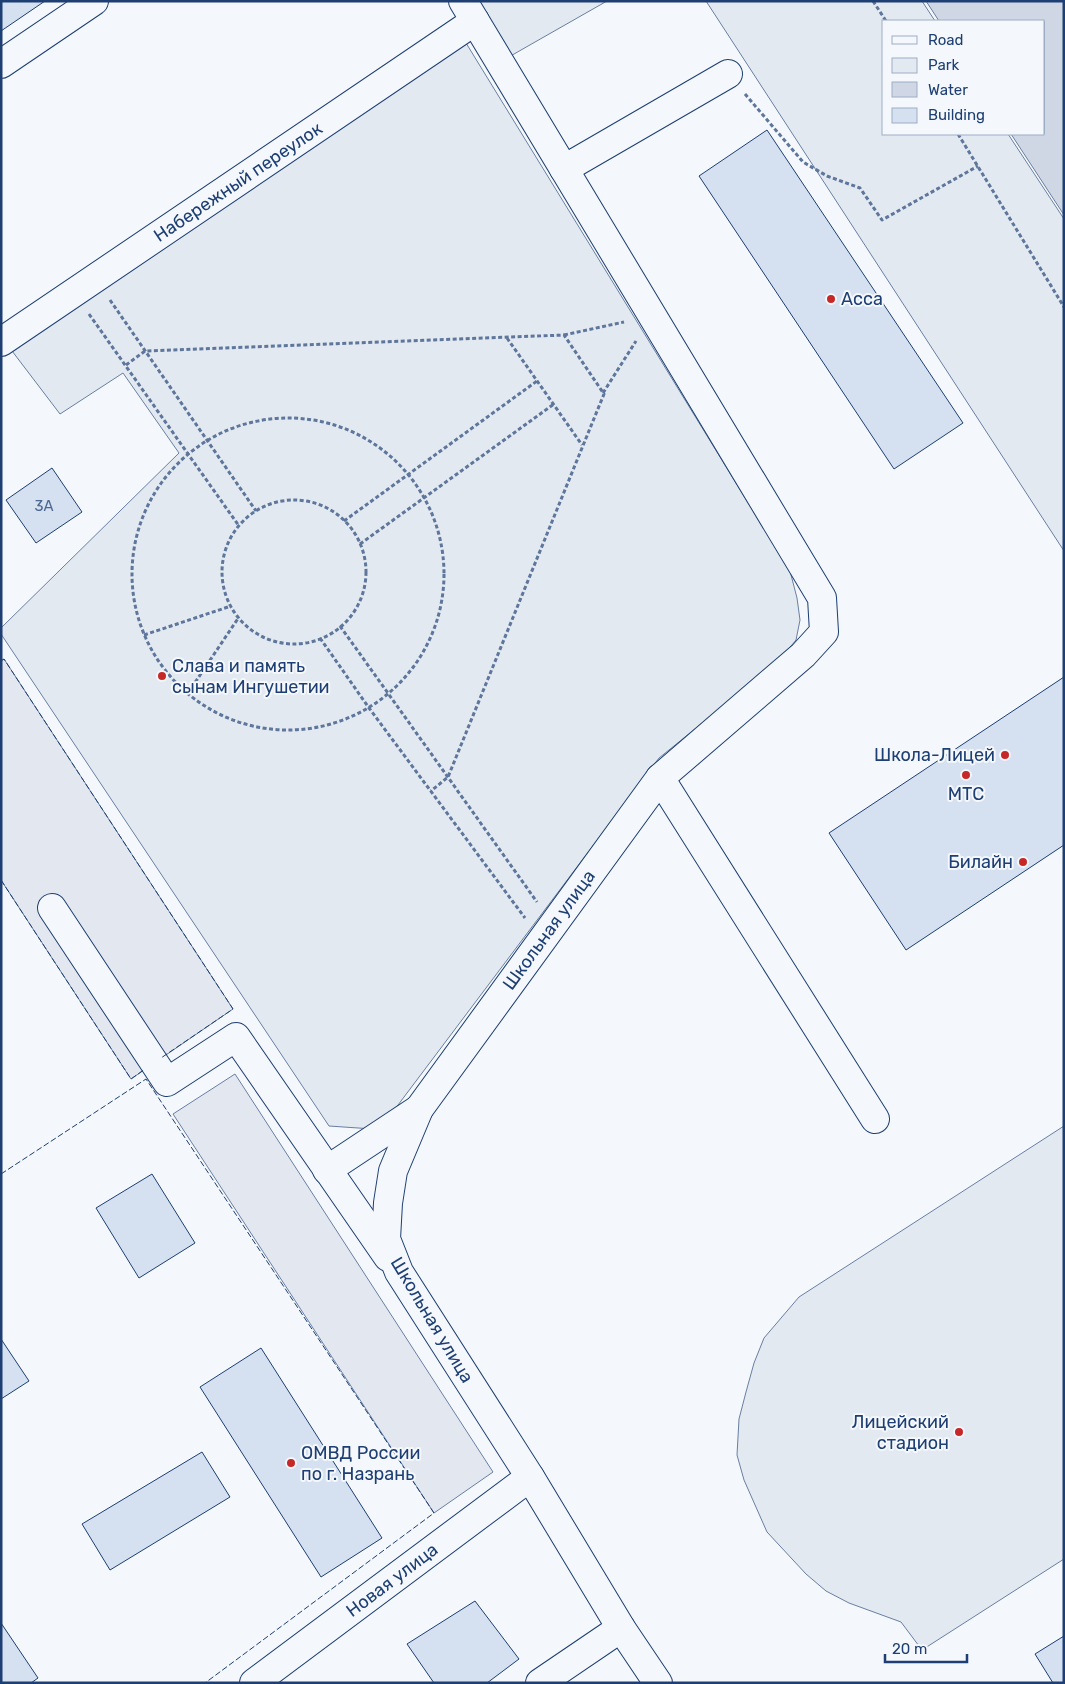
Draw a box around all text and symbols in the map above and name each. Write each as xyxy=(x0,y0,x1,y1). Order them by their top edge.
legend xyxy=(882,20,1045,135)
text: Road xyxy=(928,31,964,49)
text: Park xyxy=(928,56,959,74)
text: Water xyxy=(928,81,968,99)
text: Building xyxy=(928,106,985,124)
street label: Набережный переулок xyxy=(150,117,327,247)
place label: Асса xyxy=(841,288,883,310)
marker: Асса xyxy=(825,293,837,305)
house number: 3А xyxy=(34,497,54,515)
place label: Слава и память сынам Ингушетии xyxy=(172,655,330,698)
marker: Слава и память сынам Ингушетии xyxy=(156,670,168,682)
place label: Школа-Лицей xyxy=(874,744,995,766)
marker: Школа-Лицей xyxy=(999,749,1011,761)
marker: МТС xyxy=(960,769,972,781)
place label: МТС xyxy=(948,783,984,805)
place label: Билайн xyxy=(948,851,1013,873)
marker: Билайн xyxy=(1017,856,1029,868)
street label: Школьная улица xyxy=(498,866,600,994)
street label: Школьная улица xyxy=(386,1253,478,1387)
place label: Лицейский стадион xyxy=(852,1411,949,1454)
marker: Лицейский стадион xyxy=(953,1426,965,1438)
place label: ОМВД России по г. Назрань xyxy=(301,1442,420,1485)
marker: ОМВД России по г. Назрань xyxy=(285,1457,297,1469)
street label: Новая улица xyxy=(342,1538,442,1622)
scale bar xyxy=(885,1632,968,1664)
text: 20 m xyxy=(892,1640,927,1658)

